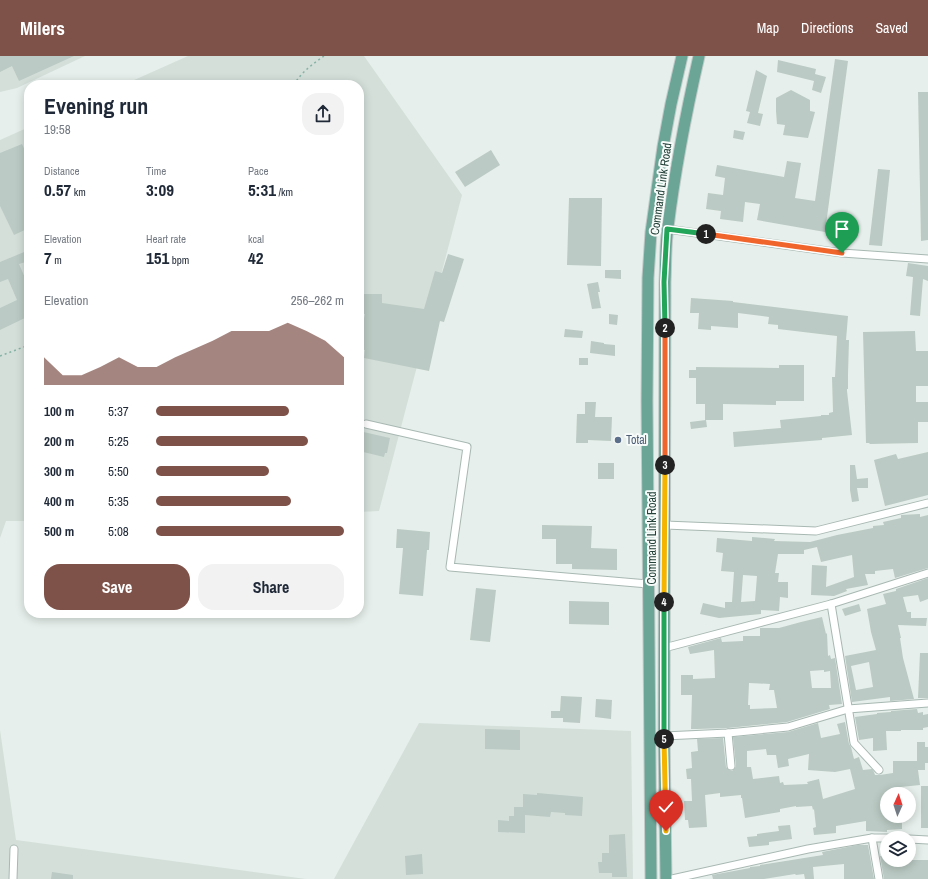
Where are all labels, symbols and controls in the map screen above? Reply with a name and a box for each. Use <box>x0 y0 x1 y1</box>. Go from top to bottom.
text: Milers <box>20 15 65 41</box>
text: Map <box>757 19 779 37</box>
text: Directions <box>801 19 853 37</box>
text: Saved <box>875 19 908 37</box>
text: Evening run <box>44 91 148 121</box>
button: share <box>302 93 344 135</box>
text: 19:58 <box>44 121 71 138</box>
street label: Command Link Road <box>647 142 675 236</box>
text: Distance <box>44 164 80 178</box>
text: Time <box>146 164 166 178</box>
text: Pace <box>248 164 269 178</box>
text: 0.57 <box>44 178 71 201</box>
text: 3:09 <box>146 178 174 201</box>
text: 5:31 <box>248 178 276 201</box>
text: km <box>71 185 86 199</box>
text: /km <box>276 185 293 199</box>
pin <box>825 212 859 253</box>
icon: arrive <box>831 218 853 240</box>
pin: 1 <box>696 224 716 244</box>
text: 1 <box>703 227 709 241</box>
text: Elevation <box>44 232 82 246</box>
text: Heart rate <box>146 232 186 246</box>
text: kcal <box>248 232 264 246</box>
text: 7 <box>44 246 52 269</box>
text: 151 <box>146 246 169 269</box>
text: 42 <box>248 246 264 269</box>
text: m <box>52 253 62 267</box>
text: bpm <box>169 253 189 267</box>
text: Elevation <box>44 292 88 309</box>
text: 256–262 m <box>291 292 344 309</box>
pin: 2 <box>655 318 675 338</box>
text: 2 <box>662 321 668 335</box>
text: 100 m <box>44 403 74 420</box>
text: 5:37 <box>108 403 129 420</box>
place label: Total <box>626 432 647 448</box>
text: 200 m <box>44 433 74 450</box>
text: 5:25 <box>108 433 129 450</box>
marker: Total <box>613 435 623 445</box>
pin: 3 <box>655 455 675 475</box>
text: 3 <box>662 458 668 472</box>
text: 300 m <box>44 463 74 480</box>
text: 5:50 <box>108 463 129 480</box>
street label: Command Link Road <box>644 492 660 584</box>
text: 400 m <box>44 493 74 510</box>
text: 5:35 <box>108 493 129 510</box>
text: 500 m <box>44 523 74 540</box>
text: 5:08 <box>108 523 129 540</box>
button: Save <box>44 564 190 610</box>
button: Share <box>198 564 344 610</box>
pin: 4 <box>654 592 674 612</box>
text: 4 <box>661 595 667 609</box>
pin: 5 <box>654 729 674 749</box>
text: 5 <box>661 732 667 746</box>
north arrow <box>880 787 916 823</box>
map controls <box>880 787 916 867</box>
pin <box>649 790 683 831</box>
icon: check <box>655 796 677 818</box>
button: layers <box>880 831 916 867</box>

